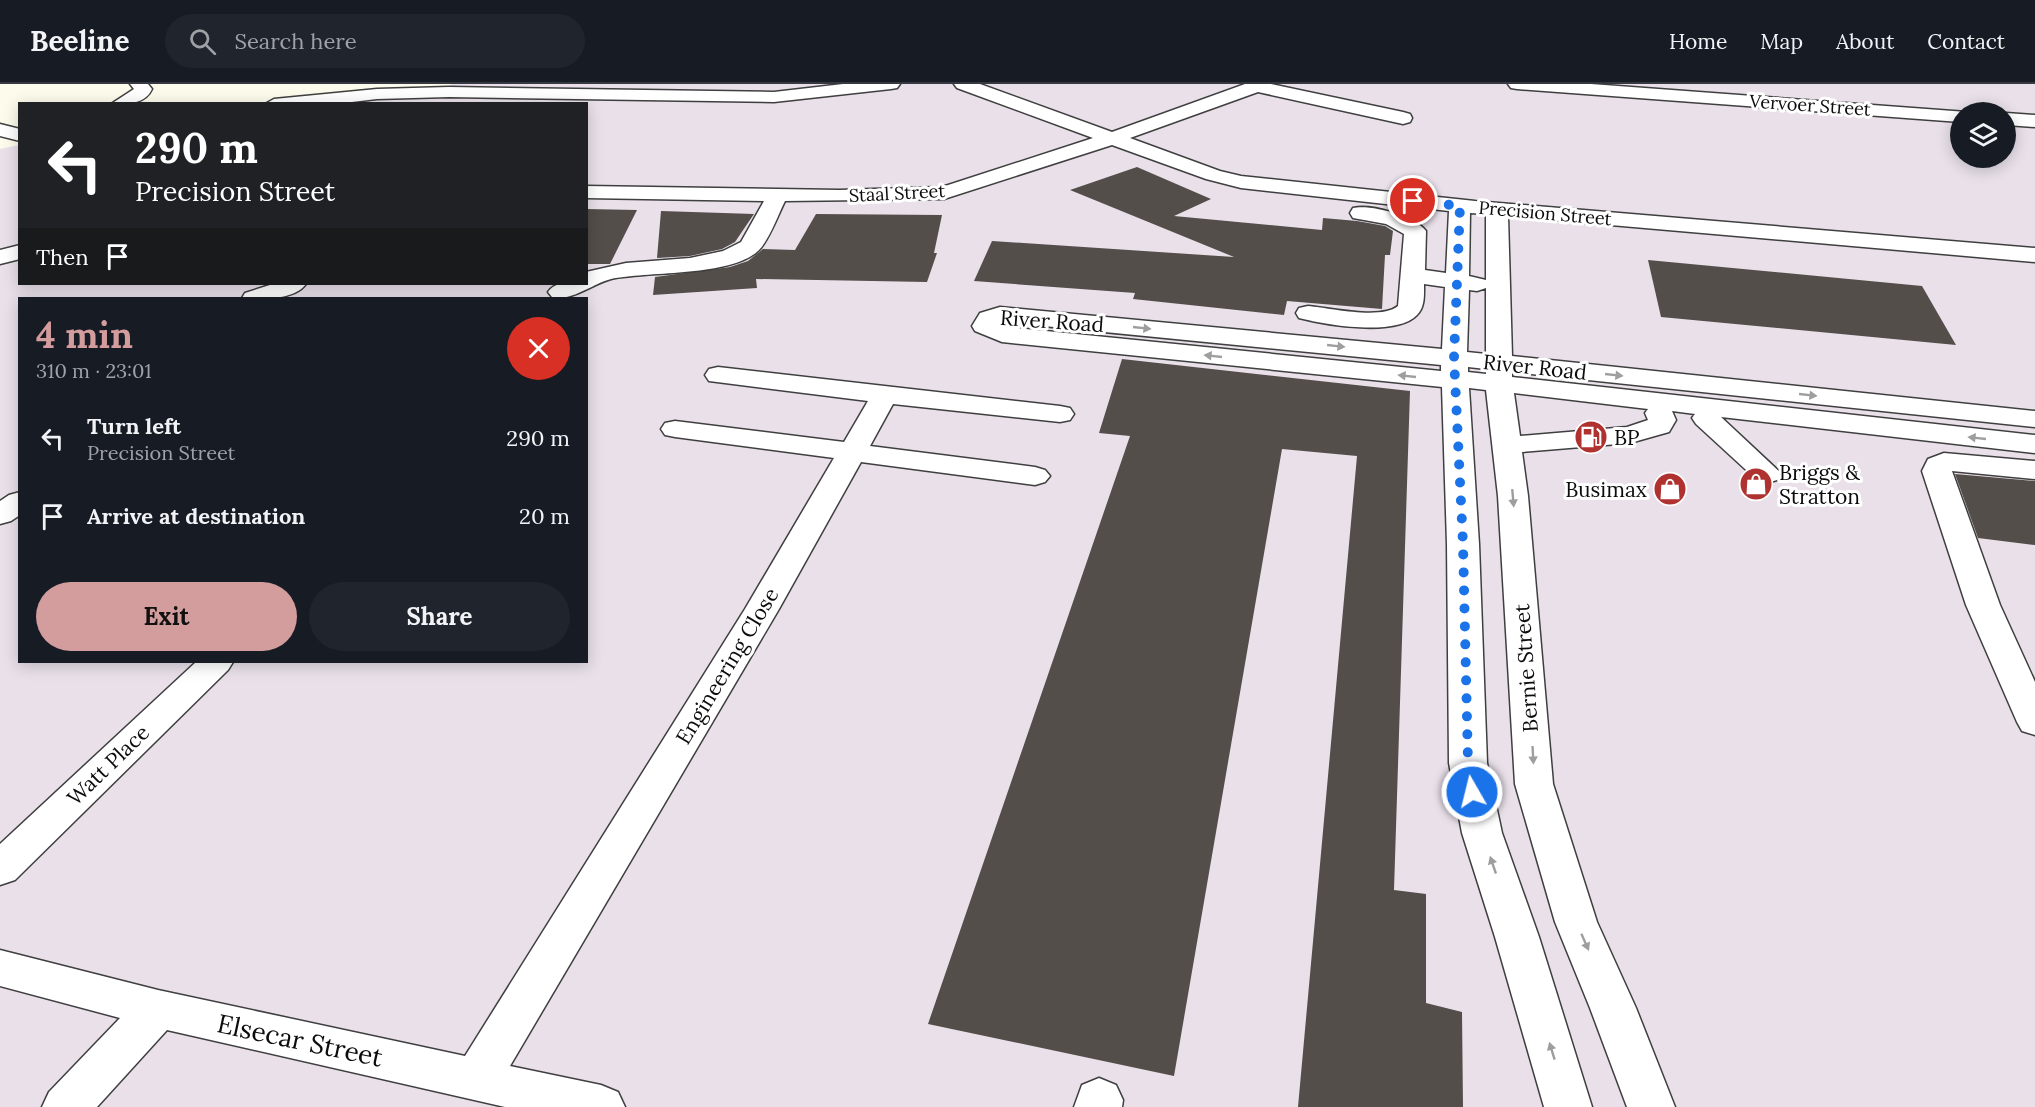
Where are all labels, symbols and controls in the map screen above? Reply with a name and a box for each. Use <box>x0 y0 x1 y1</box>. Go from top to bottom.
search box <box>165 14 585 68</box>
text: Beeline <box>30 23 129 59</box>
icon: search <box>186 25 219 58</box>
text: Search here <box>234 27 357 55</box>
text: Home <box>1669 28 1727 55</box>
text: Map <box>1760 28 1803 55</box>
text: About <box>1836 28 1894 55</box>
text: Contact <box>1927 28 2005 55</box>
street label: Vervoer Street <box>1748 89 1871 121</box>
map controls <box>1950 102 2016 168</box>
button: layers <box>1950 102 2016 168</box>
text: 290 m <box>135 121 258 175</box>
icon: left <box>36 126 114 204</box>
text: Precision Street <box>135 174 335 208</box>
pin <box>1387 175 1438 226</box>
street label: Staal Street <box>848 179 946 207</box>
icon: arrive <box>1396 184 1429 217</box>
street label: Precision Street <box>1478 196 1613 230</box>
icon: arrive <box>101 240 134 273</box>
text: Then <box>36 243 89 271</box>
street label: River Road <box>999 304 1105 338</box>
text: 4 min <box>36 312 133 358</box>
button: close <box>507 317 570 380</box>
one-way arrow <box>1133 323 1152 333</box>
one-way arrow <box>1327 341 1346 351</box>
street label: River Road <box>1482 348 1588 386</box>
one-way arrow <box>1204 351 1223 361</box>
text: 310 m · 23:01 <box>36 358 152 383</box>
one-way arrow <box>1604 370 1623 380</box>
one-way arrow <box>1398 371 1417 381</box>
one-way arrow <box>1798 391 1817 400</box>
text: Turn left <box>87 412 181 440</box>
fuel station icon: BP <box>1573 419 1609 455</box>
icon: left <box>36 422 69 455</box>
text: 290 m <box>506 424 570 452</box>
place label: BP <box>1614 424 1640 451</box>
one-way arrow <box>1967 433 1986 443</box>
text: Precision Street <box>87 440 235 465</box>
place label: Briggs & Stratton <box>1779 459 1860 510</box>
shop icon: Briggs & Stratton <box>1738 466 1774 502</box>
shop icon: Busimax <box>1652 471 1688 507</box>
place label: Busimax <box>1565 476 1647 503</box>
one-way arrow <box>1508 488 1518 507</box>
icon: arrive <box>36 500 69 533</box>
text: Arrive at destination <box>87 502 305 530</box>
text: 20 m <box>519 502 570 530</box>
button: Exit <box>36 582 297 651</box>
button: Share <box>309 582 570 651</box>
street label: Engineering Close <box>670 583 784 749</box>
street label: Bernie Street <box>1508 602 1544 733</box>
street label: Watt Place <box>61 719 155 811</box>
one-way arrow <box>1528 745 1537 764</box>
position arrow <box>1440 760 1504 824</box>
one-way arrow <box>1488 856 1497 874</box>
one-way arrow <box>1580 933 1589 950</box>
street label: Elsecar Street <box>214 1006 386 1074</box>
one-way arrow <box>1547 1042 1556 1060</box>

